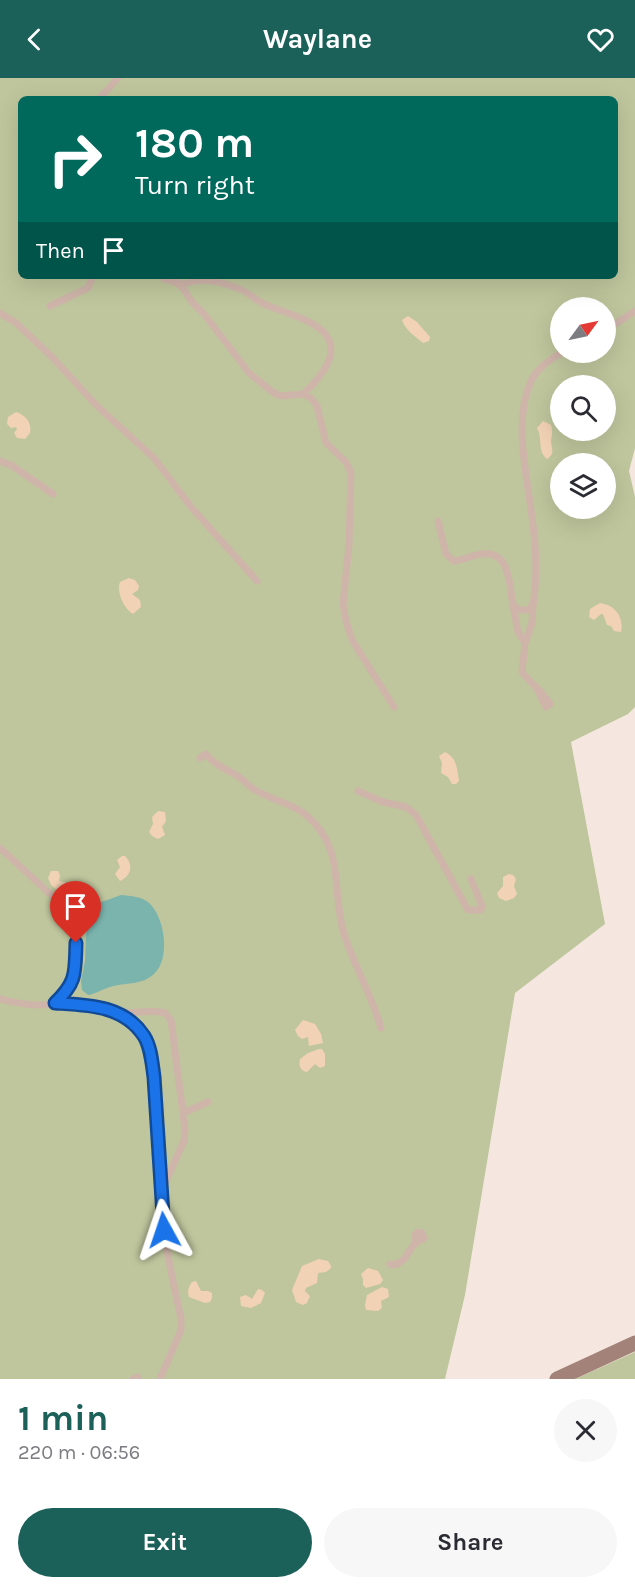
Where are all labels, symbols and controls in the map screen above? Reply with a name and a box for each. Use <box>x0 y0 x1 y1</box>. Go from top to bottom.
icon: back <box>18 23 51 56</box>
text: Waylane <box>263 23 372 55</box>
icon: heart <box>584 23 617 56</box>
text: 180 m <box>135 118 254 168</box>
icon: right <box>36 120 114 198</box>
text: Turn right <box>135 169 255 201</box>
icon: arrive <box>97 234 130 267</box>
text: Then <box>36 238 85 264</box>
north arrow <box>550 297 616 363</box>
map controls <box>550 297 616 519</box>
button: search <box>550 375 616 441</box>
button: layers <box>550 453 616 519</box>
pin <box>50 881 101 943</box>
icon: arrive <box>59 890 92 923</box>
position arrow <box>132 1198 196 1262</box>
text: 1 min <box>18 1397 108 1439</box>
button: close <box>554 1399 617 1462</box>
text: 220 m · 06:56 <box>18 1441 140 1464</box>
button: Exit <box>18 1508 312 1577</box>
button: Share <box>324 1508 617 1577</box>

